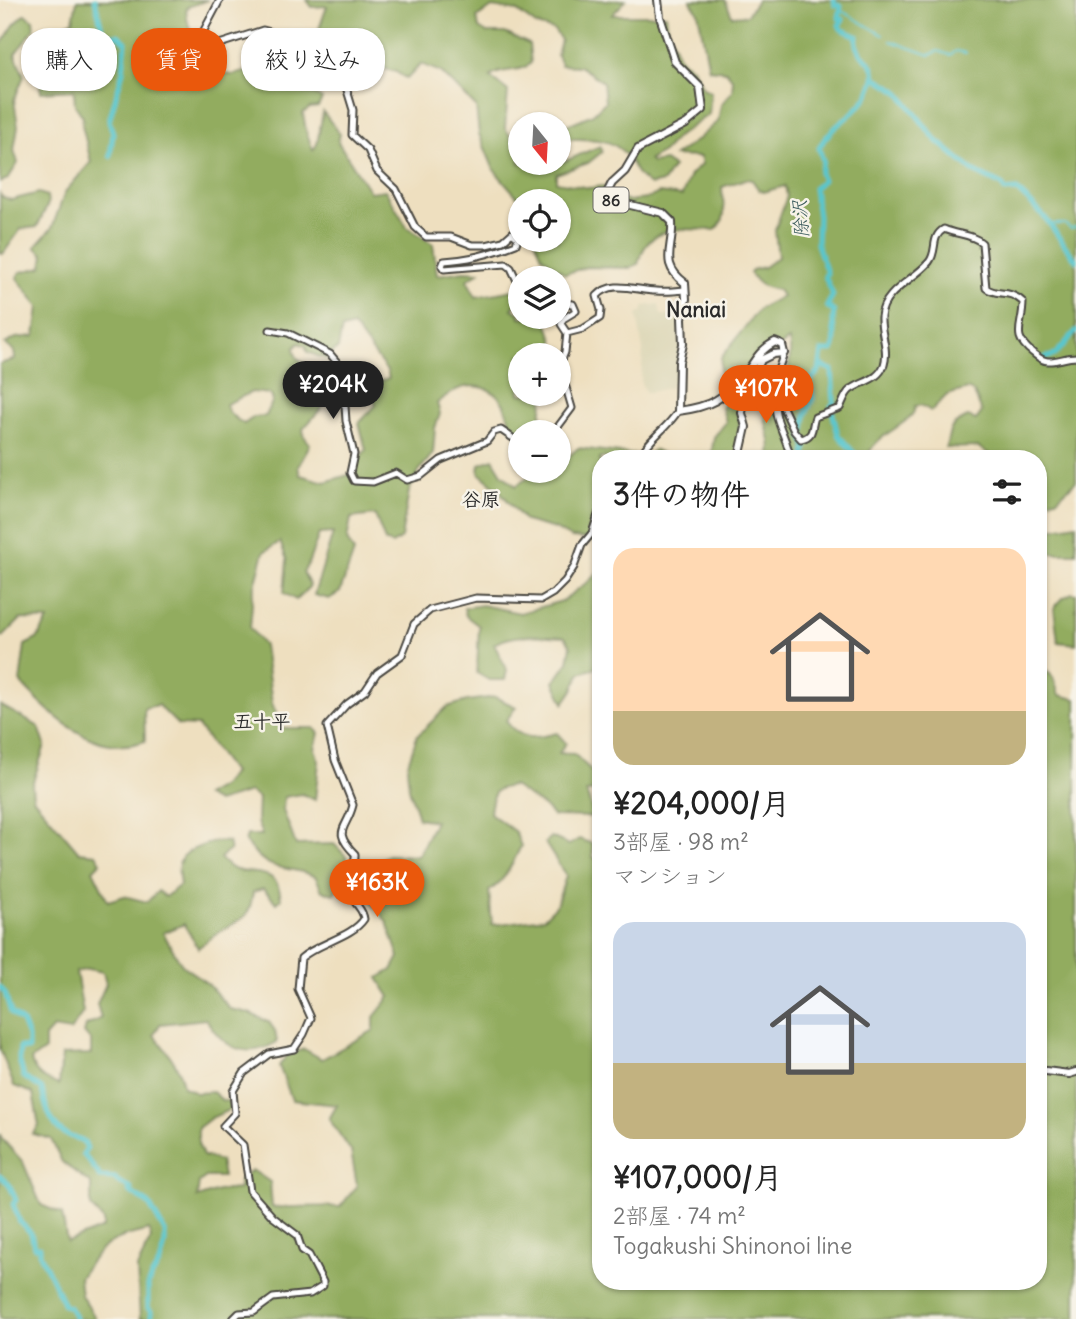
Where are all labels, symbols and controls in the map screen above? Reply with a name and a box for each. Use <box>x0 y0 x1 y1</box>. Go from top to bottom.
chip: 購入 <box>21 28 117 91</box>
chip: 賃貸 <box>131 28 227 91</box>
chip: 絞り込み <box>241 28 385 91</box>
north arrow <box>508 112 570 175</box>
map controls <box>508 112 571 483</box>
road number: 86 <box>594 188 628 212</box>
button: locate <box>508 189 571 252</box>
water label: 除沢 <box>787 198 813 239</box>
button: layers <box>508 266 571 329</box>
district label: Naniai <box>666 296 726 323</box>
button: + <box>508 343 571 406</box>
pin: ¥204K <box>284 362 382 421</box>
pin: ¥107K <box>717 366 815 425</box>
text: ¥204K <box>299 369 367 398</box>
text: ¥107K <box>735 373 797 402</box>
button: − <box>508 420 571 483</box>
icon: filters <box>988 473 1026 511</box>
text: 3件の物件 <box>613 475 750 513</box>
district label: 谷原 <box>462 487 500 511</box>
icon: home <box>757 594 883 720</box>
district label: 五十平 <box>233 709 291 733</box>
text: ¥204,000/月 <box>613 784 790 822</box>
text: 3部屋 · 98 m² <box>613 827 749 856</box>
pin: ¥163K <box>328 860 426 919</box>
text: マンション <box>613 861 727 890</box>
text: ¥163K <box>345 867 409 896</box>
icon: home <box>757 967 883 1093</box>
text: ¥107,000/月 <box>613 1158 783 1196</box>
text: 2部屋 · 74 m² <box>613 1201 746 1230</box>
text: Togakushi Shinonoi line <box>613 1231 852 1260</box>

